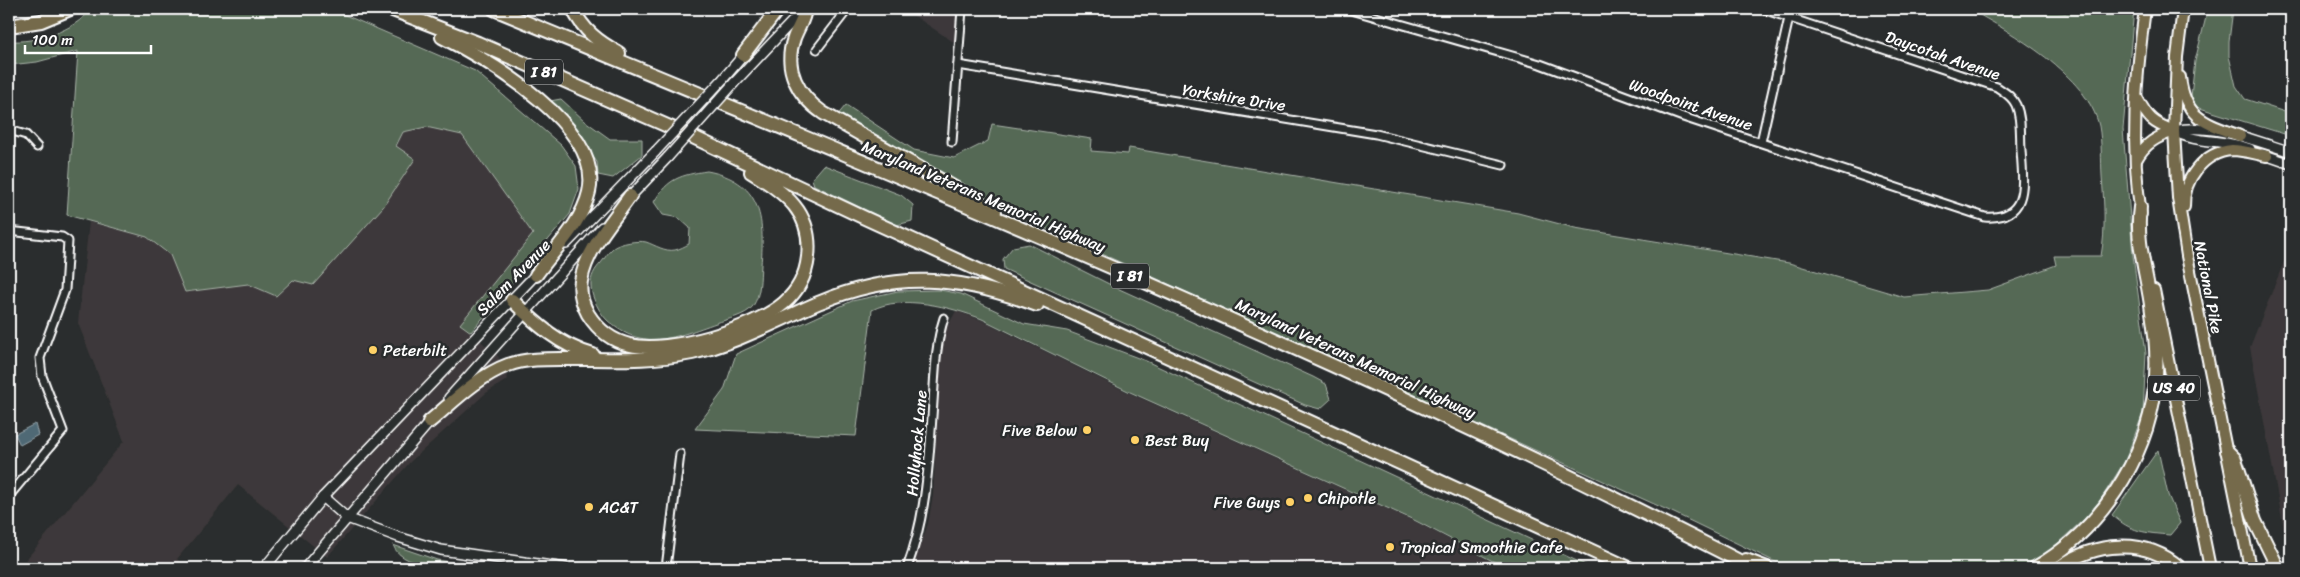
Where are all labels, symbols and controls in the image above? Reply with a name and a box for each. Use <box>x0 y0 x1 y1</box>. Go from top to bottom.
scale bar <box>25 22 151 54</box>
street label: Daycotah Avenue <box>1881 22 2005 89</box>
text: 100 m <box>32 27 73 53</box>
road number: I 81 <box>525 60 563 84</box>
street label: Woodpoint Avenue <box>1625 70 1757 139</box>
street label: Yorkshire Drive <box>1180 75 1288 120</box>
street label: Maryland Veterans Memorial Highway <box>857 132 1111 261</box>
street label: Salem Avenue <box>469 232 558 323</box>
street label: National Pike <box>2185 238 2232 336</box>
road number: I 81 <box>1111 264 1149 288</box>
street label: Maryland Veterans Memorial Highway <box>1231 290 1482 427</box>
place label: Peterbilt <box>383 336 447 365</box>
marker: Peterbilt <box>367 344 379 356</box>
road number: US 40 <box>2148 376 2200 400</box>
street label: Hollyhock Lane <box>897 389 936 497</box>
place label: Five Below <box>1002 416 1077 445</box>
marker: Five Below <box>1081 424 1093 436</box>
place label: Best Buy <box>1145 426 1210 455</box>
marker: Best Buy <box>1129 434 1141 446</box>
place label: Chipotle <box>1318 484 1376 513</box>
place label: Five Guys <box>1214 488 1280 517</box>
marker: Chipotle <box>1302 492 1314 504</box>
place label: AC&T <box>598 493 640 522</box>
marker: Five Guys <box>1284 496 1296 508</box>
marker: AC&T <box>583 501 595 513</box>
place label: Tropical Smoothie Cafe <box>1400 533 1563 562</box>
marker: Tropical Smoothie Cafe <box>1384 541 1396 553</box>

